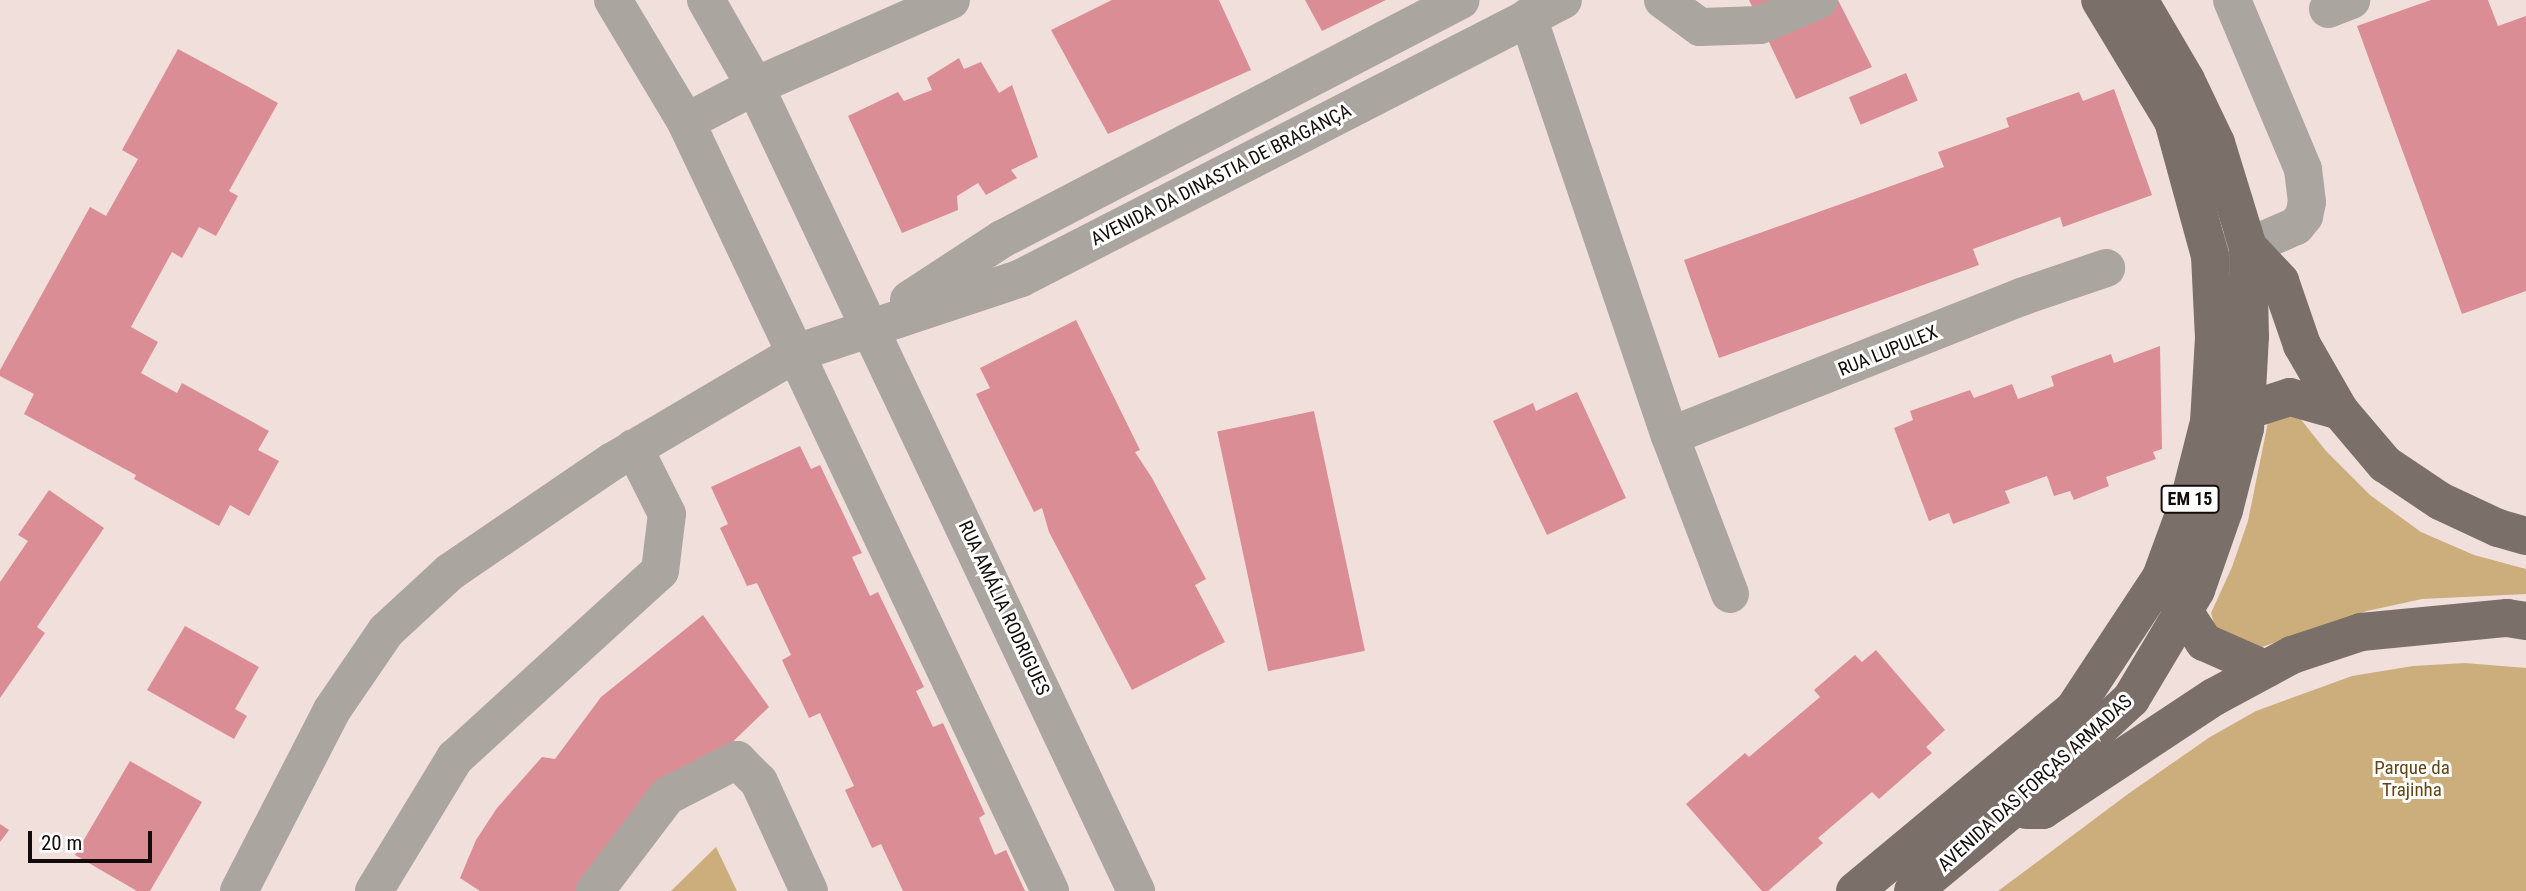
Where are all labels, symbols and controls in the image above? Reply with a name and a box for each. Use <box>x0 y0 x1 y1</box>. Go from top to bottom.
street label: AVENIDA DA DINASTIA DE BRAGANÇA <box>1087 99 1355 251</box>
street label: RUA LUPULEX <box>1835 321 1941 381</box>
road number: EM 15 <box>2160 485 2220 514</box>
street label: RUA AMÁLIA RODRIGUES <box>954 517 1054 699</box>
street label: AVENIDA DAS FORÇAS ARMADAS <box>1933 690 2137 876</box>
park label: Parque da Trajinha <box>2374 757 2450 801</box>
scale bar <box>32 818 156 862</box>
text: 20 m <box>41 831 82 855</box>

